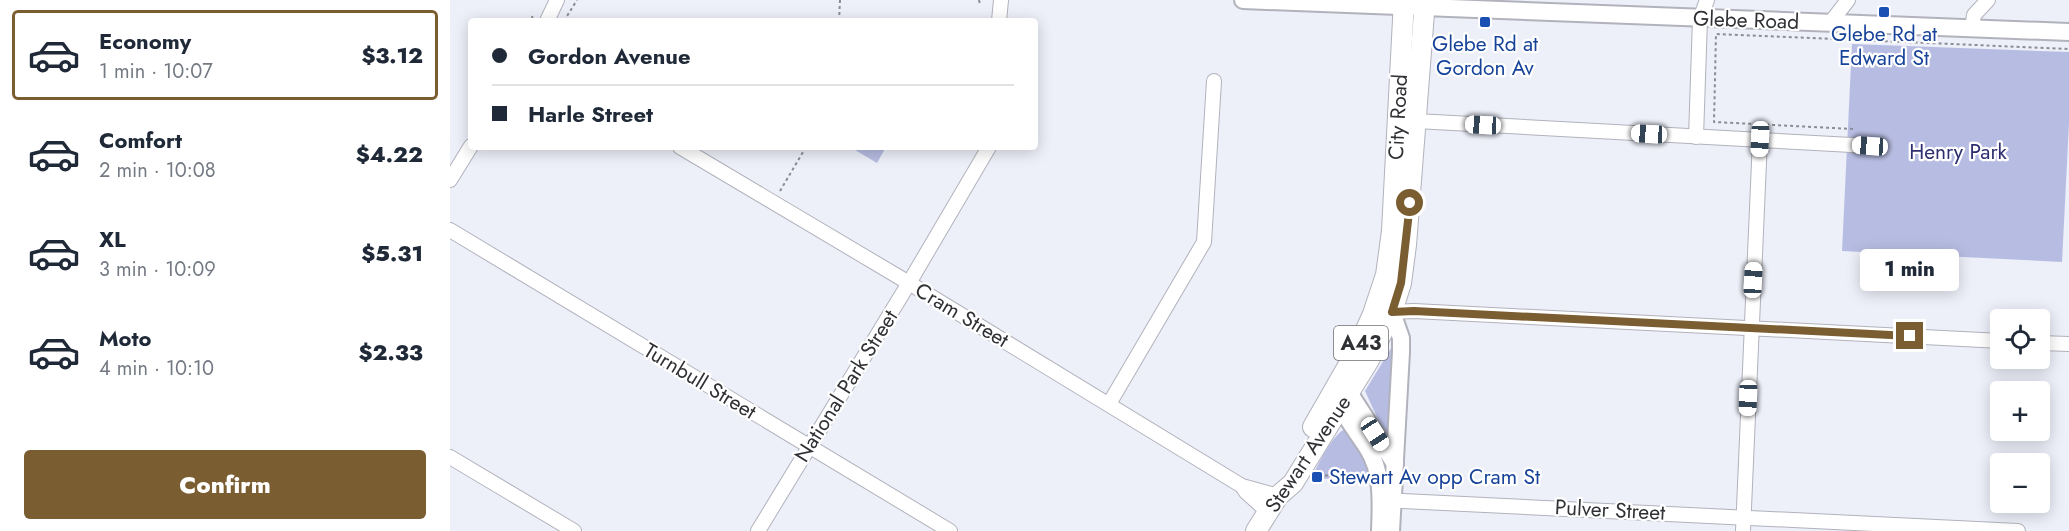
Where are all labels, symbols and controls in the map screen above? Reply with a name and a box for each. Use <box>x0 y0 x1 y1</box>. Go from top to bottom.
street label: Glebe Road <box>1692 3 1800 37</box>
marker: Glebe Rd at Edward St <box>1877 5 1891 19</box>
marker: Glebe Rd at Gordon Av <box>1478 15 1492 29</box>
place label: Glebe Rd at Edward St <box>1831 19 1937 73</box>
text: Economy <box>99 25 191 57</box>
icon: car <box>27 28 81 82</box>
place label: Glebe Rd at Gordon Av <box>1432 29 1538 83</box>
text: $3.12 <box>361 39 423 71</box>
text: Gordon Avenue <box>528 40 691 72</box>
text: 1 min · 10:07 <box>99 57 213 86</box>
street label: City Road <box>1381 73 1415 161</box>
text: Harle Street <box>528 98 653 130</box>
car <box>1465 115 1501 135</box>
car <box>1750 121 1770 157</box>
text: Comfort <box>99 124 182 156</box>
car <box>1631 124 1667 144</box>
icon: car <box>27 127 81 181</box>
car <box>1851 136 1889 156</box>
park label: Henry Park <box>1909 137 2008 167</box>
text: $4.22 <box>356 138 423 170</box>
text: 2 min · 10:08 <box>99 156 216 185</box>
route start <box>1396 189 1423 216</box>
text: XL <box>99 223 126 255</box>
icon: car <box>27 226 81 280</box>
text: $5.31 <box>361 237 423 269</box>
callout: 1 min <box>1860 249 1960 291</box>
text: 3 min · 10:09 <box>99 255 216 284</box>
text: 1 min <box>1884 255 1935 284</box>
car <box>1743 262 1763 298</box>
street label: Cram Street <box>909 275 1015 355</box>
street label: National Park Street <box>787 304 905 468</box>
map controls <box>1990 309 2050 513</box>
button: locate <box>1990 309 2050 369</box>
text: Moto <box>99 322 152 354</box>
route end <box>1896 322 1923 349</box>
icon: car <box>27 325 81 379</box>
road number: A43 <box>1334 326 1388 360</box>
text: $2.33 <box>359 336 423 368</box>
street label: Turnbull Street <box>638 336 762 426</box>
text: 4 min · 10:10 <box>99 354 214 383</box>
car <box>1738 380 1758 416</box>
button: + <box>1990 381 2050 441</box>
street label: Stewart Avenue <box>1258 389 1358 519</box>
car <box>1358 414 1392 454</box>
button: Confirm <box>24 450 426 519</box>
button: − <box>1990 453 2050 513</box>
place label: Stewart Av opp Cram St <box>1329 462 1540 492</box>
marker: Stewart Av opp Cram St <box>1310 470 1324 484</box>
street label: Pulver Street <box>1554 492 1666 528</box>

